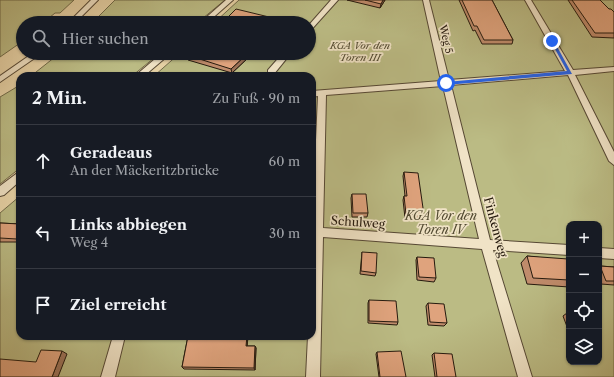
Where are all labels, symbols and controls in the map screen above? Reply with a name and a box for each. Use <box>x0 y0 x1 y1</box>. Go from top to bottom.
search box <box>16 16 316 60</box>
street label: Weg 5 <box>436 22 456 55</box>
icon: search <box>30 27 52 49</box>
text: Hier suchen <box>62 29 149 48</box>
route end <box>543 32 561 50</box>
park label: KGA Vor den Toren III <box>329 39 390 64</box>
route start <box>437 74 455 92</box>
text: 2 Min. <box>32 88 87 108</box>
text: Zu Fuß · 90 m <box>213 90 300 106</box>
text: Geradeaus <box>70 143 152 162</box>
icon: ahead <box>32 150 54 172</box>
text: 60 m <box>269 153 300 169</box>
text: An der Mäckeritzbrücke <box>70 162 219 178</box>
street label: Finkenweg <box>481 195 511 260</box>
park label: KGA Vor den Toren IV <box>404 208 477 237</box>
street label: Schulweg <box>330 213 386 231</box>
text: Links abbiegen <box>70 215 187 234</box>
map controls <box>566 221 602 365</box>
button: + <box>566 221 602 257</box>
icon: left <box>32 222 54 244</box>
text: 30 m <box>269 225 300 241</box>
text: Weg 4 <box>70 234 108 250</box>
button: − <box>566 257 602 293</box>
button: locate <box>566 293 602 329</box>
icon: arrive <box>32 294 54 316</box>
text: Ziel erreicht <box>70 295 166 314</box>
button: layers <box>566 329 602 365</box>

